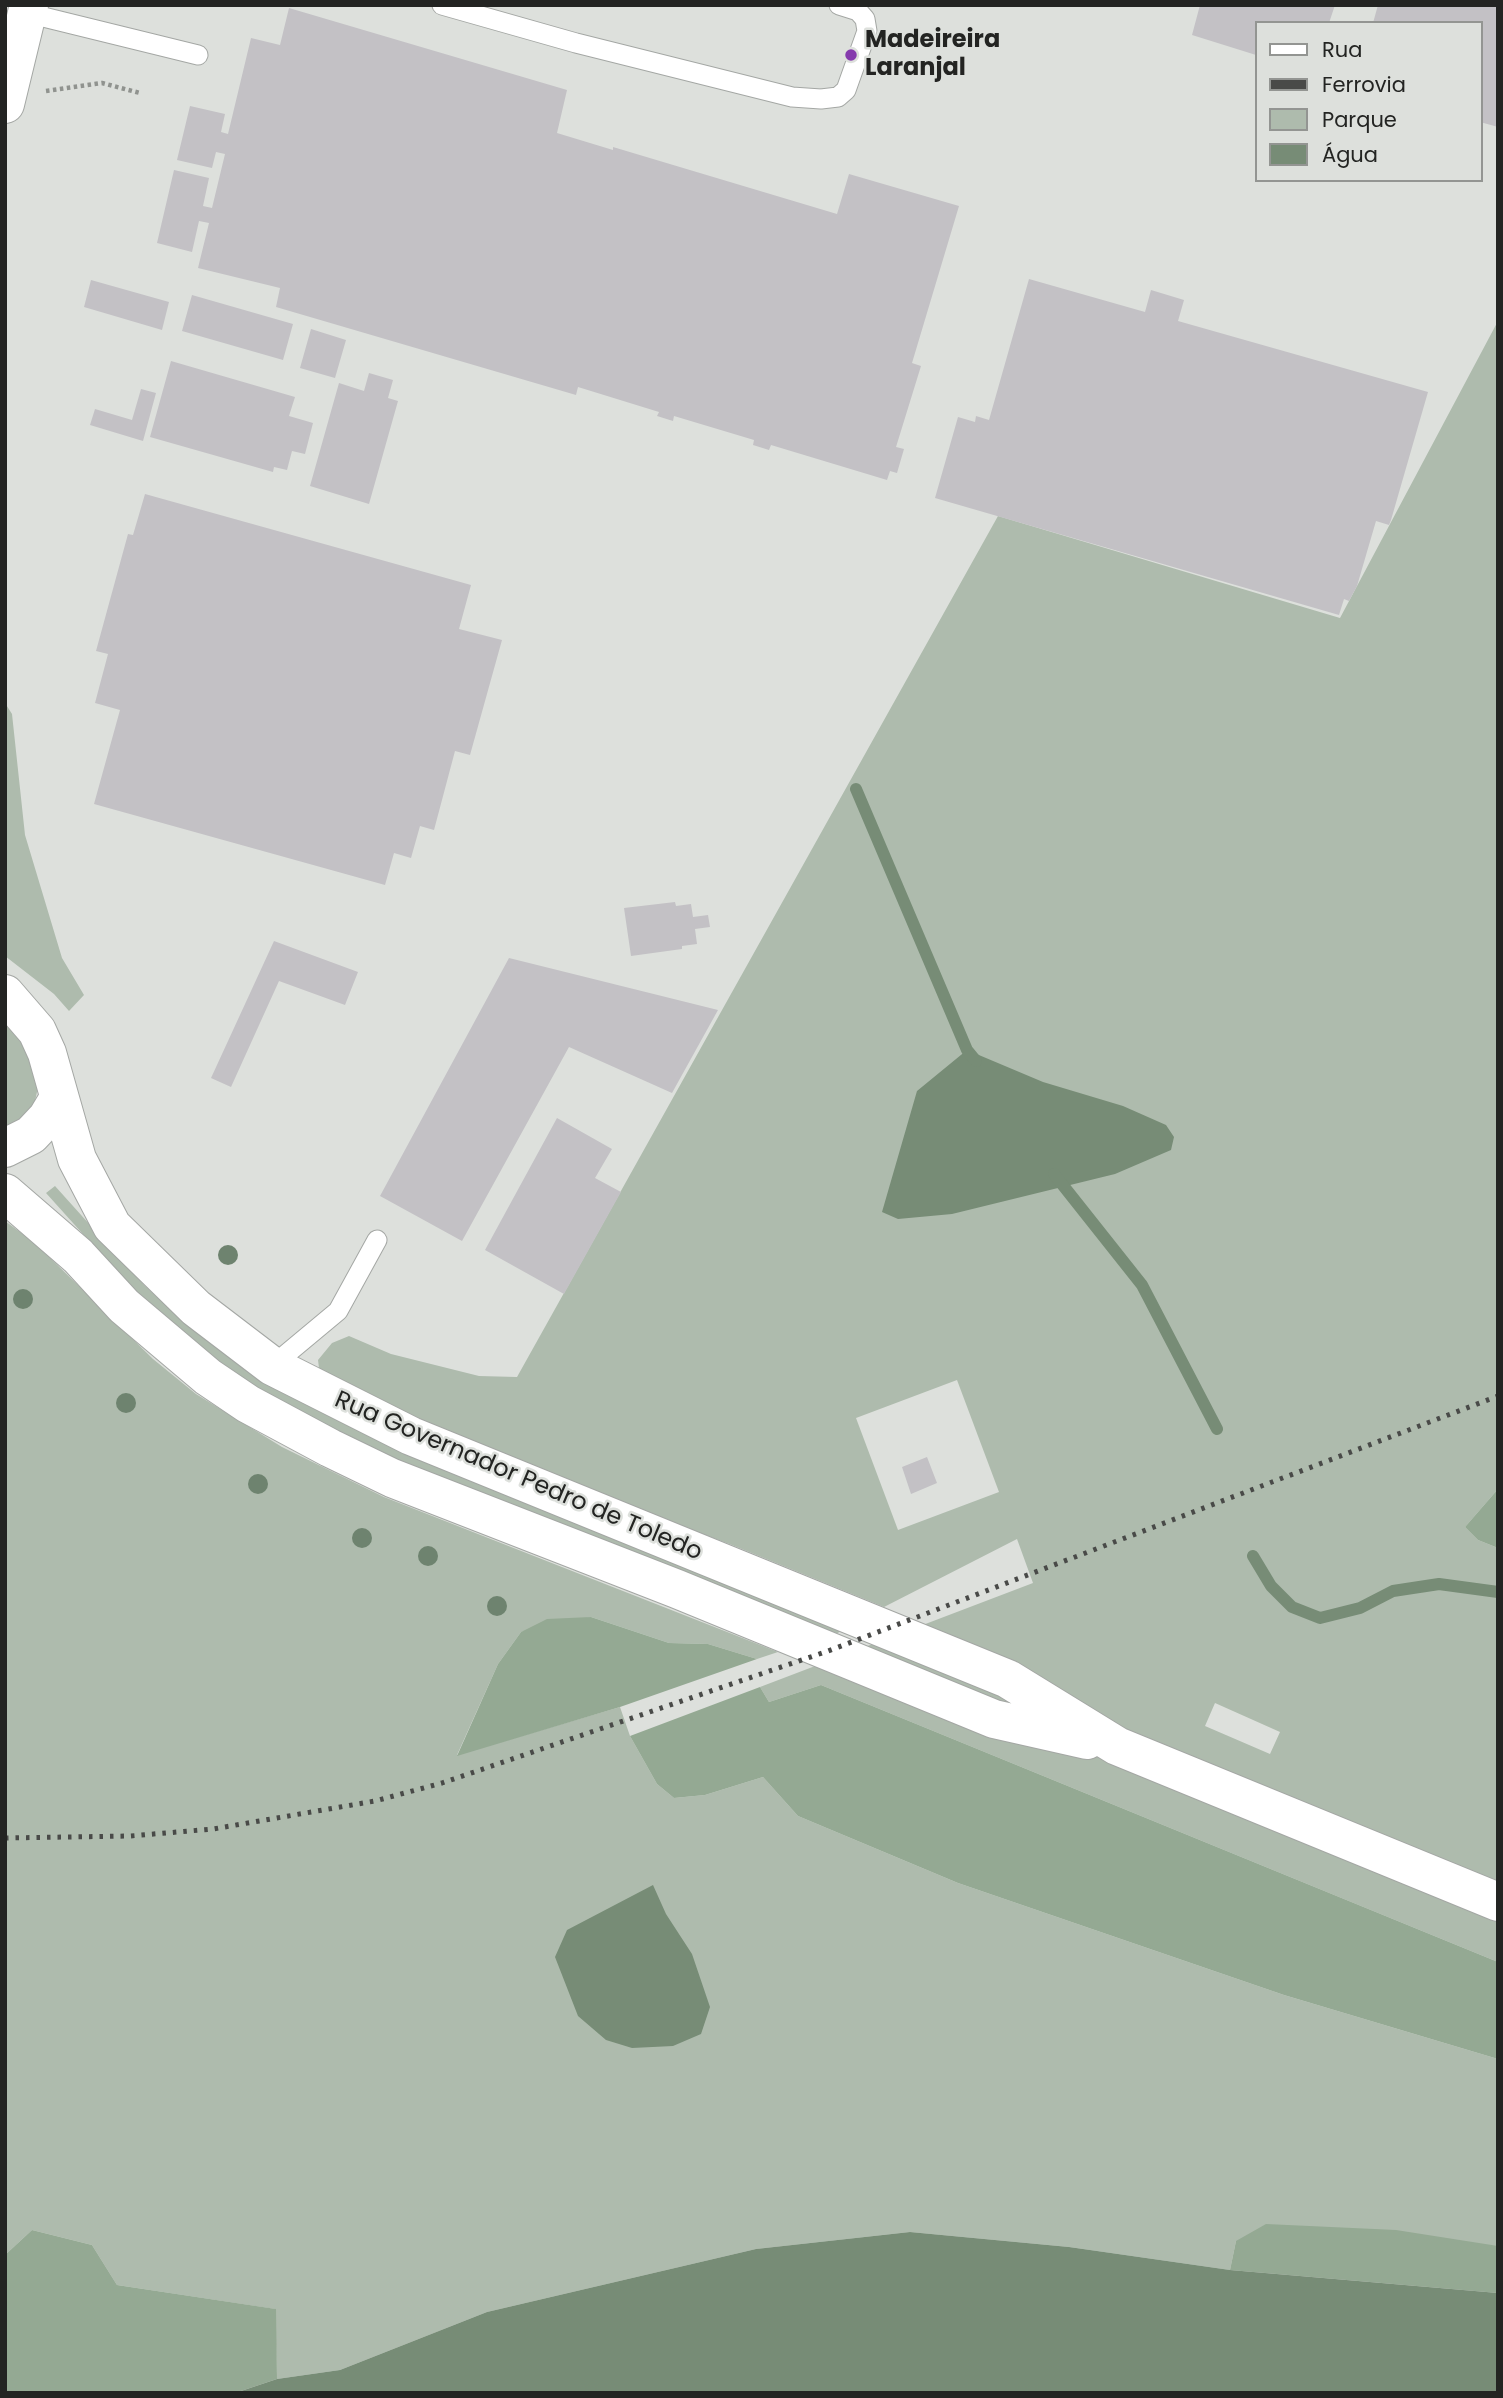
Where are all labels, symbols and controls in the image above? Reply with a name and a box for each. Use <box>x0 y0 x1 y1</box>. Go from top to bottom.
legend <box>1254 21 1482 182</box>
place label: Madeireira Laranjal <box>865 27 1000 83</box>
text: Rua <box>1322 35 1362 64</box>
marker: Madeireira Laranjal <box>843 47 859 63</box>
text: Ferrovia <box>1322 70 1406 99</box>
text: Parque <box>1322 105 1397 134</box>
text: Água <box>1322 140 1378 169</box>
street label: Rua Governador Pedro de Toledo <box>330 1386 706 1568</box>

